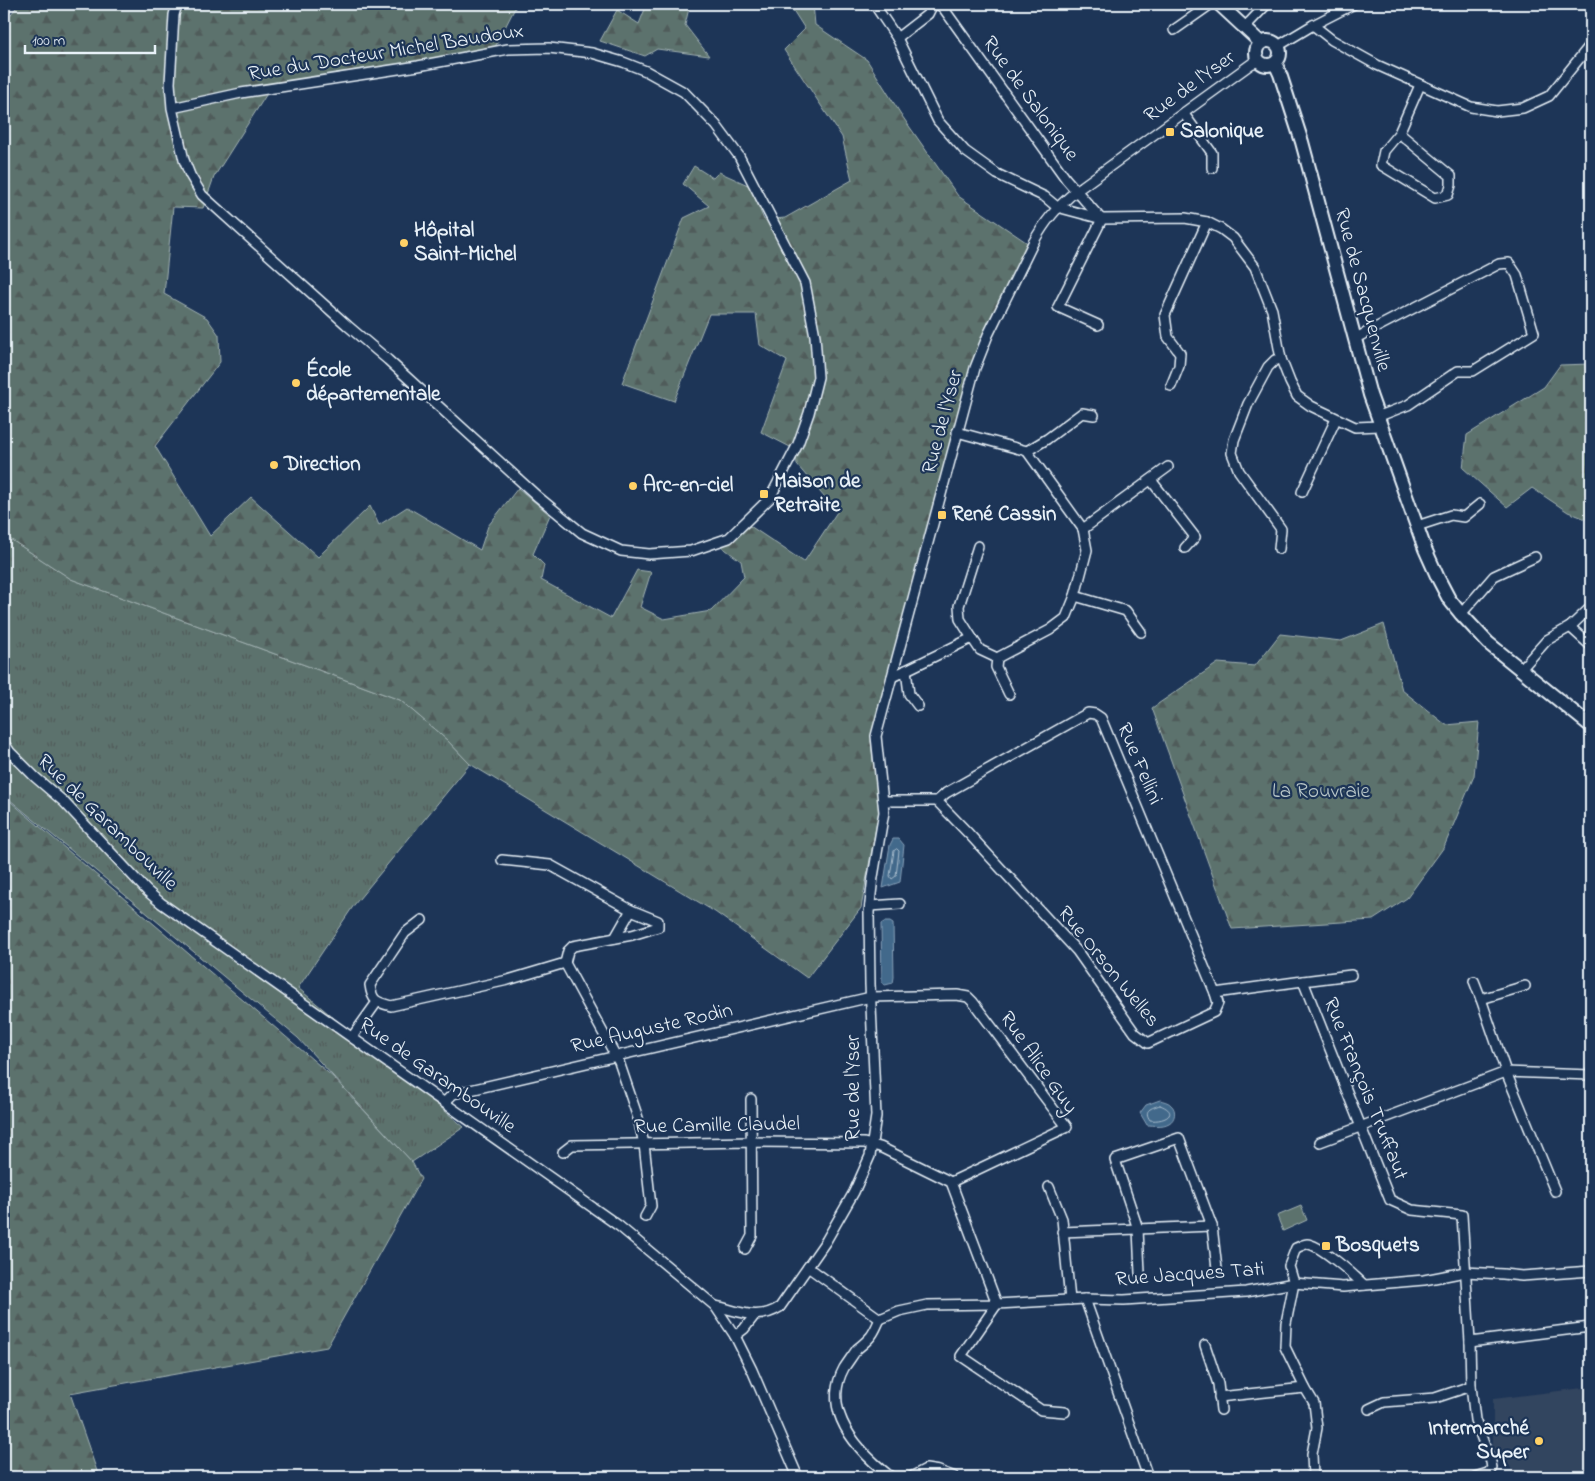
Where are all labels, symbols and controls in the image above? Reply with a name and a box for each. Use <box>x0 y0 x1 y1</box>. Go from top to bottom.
street label: Rue du Docteur Michel Baudoux <box>246 16 526 90</box>
scale bar <box>25 22 155 54</box>
text: 100 m <box>32 30 65 52</box>
street label: Rue de Salonique <box>974 30 1086 168</box>
street label: Rue de l'Yser <box>1138 43 1242 130</box>
place label: Salonique <box>1180 117 1264 147</box>
marker: Salonique <box>1164 126 1176 138</box>
street label: Rue de Sacquenville <box>1326 205 1398 375</box>
place label: Hôpital Saint-Michel <box>414 216 517 270</box>
marker: Hôpital Saint-Michel <box>398 237 410 249</box>
place label: École départementale <box>306 356 441 410</box>
street label: Rue de l'Yser <box>915 366 971 477</box>
marker: École départementale <box>290 377 302 389</box>
place label: Direction <box>283 450 361 480</box>
marker: Direction <box>268 459 280 471</box>
place label: Maison de Retraite <box>774 467 861 521</box>
place label: Arc-en-ciel <box>643 471 734 501</box>
marker: Arc-en-ciel <box>627 480 639 492</box>
marker: Maison de Retraite <box>758 488 770 500</box>
place label: René Cassin <box>952 500 1056 530</box>
marker: René Cassin <box>936 509 948 521</box>
street label: Rue Fellini <box>1108 718 1170 810</box>
street label: Rue de Garambouville <box>30 748 185 899</box>
park label: La Rouvraie <box>1272 777 1371 807</box>
street label: Rue Orson Welles <box>1050 900 1166 1034</box>
street label: Rue François Truffaut <box>1315 993 1415 1185</box>
street label: Rue Auguste Rodin <box>568 996 736 1064</box>
street label: Rue Alice Guy <box>990 1006 1084 1122</box>
street label: Rue de Garambouville <box>352 1010 522 1142</box>
street label: Rue de l'Yser <box>839 1034 869 1141</box>
street label: Rue Camille Claudel <box>634 1110 800 1142</box>
place label: Bosquets <box>1335 1231 1420 1261</box>
marker: Bosquets <box>1320 1240 1332 1252</box>
street label: Rue Jacques Tati <box>1114 1255 1266 1295</box>
place label: Intermarché Super <box>1428 1414 1530 1468</box>
marker: Intermarché Super <box>1533 1435 1545 1447</box>

